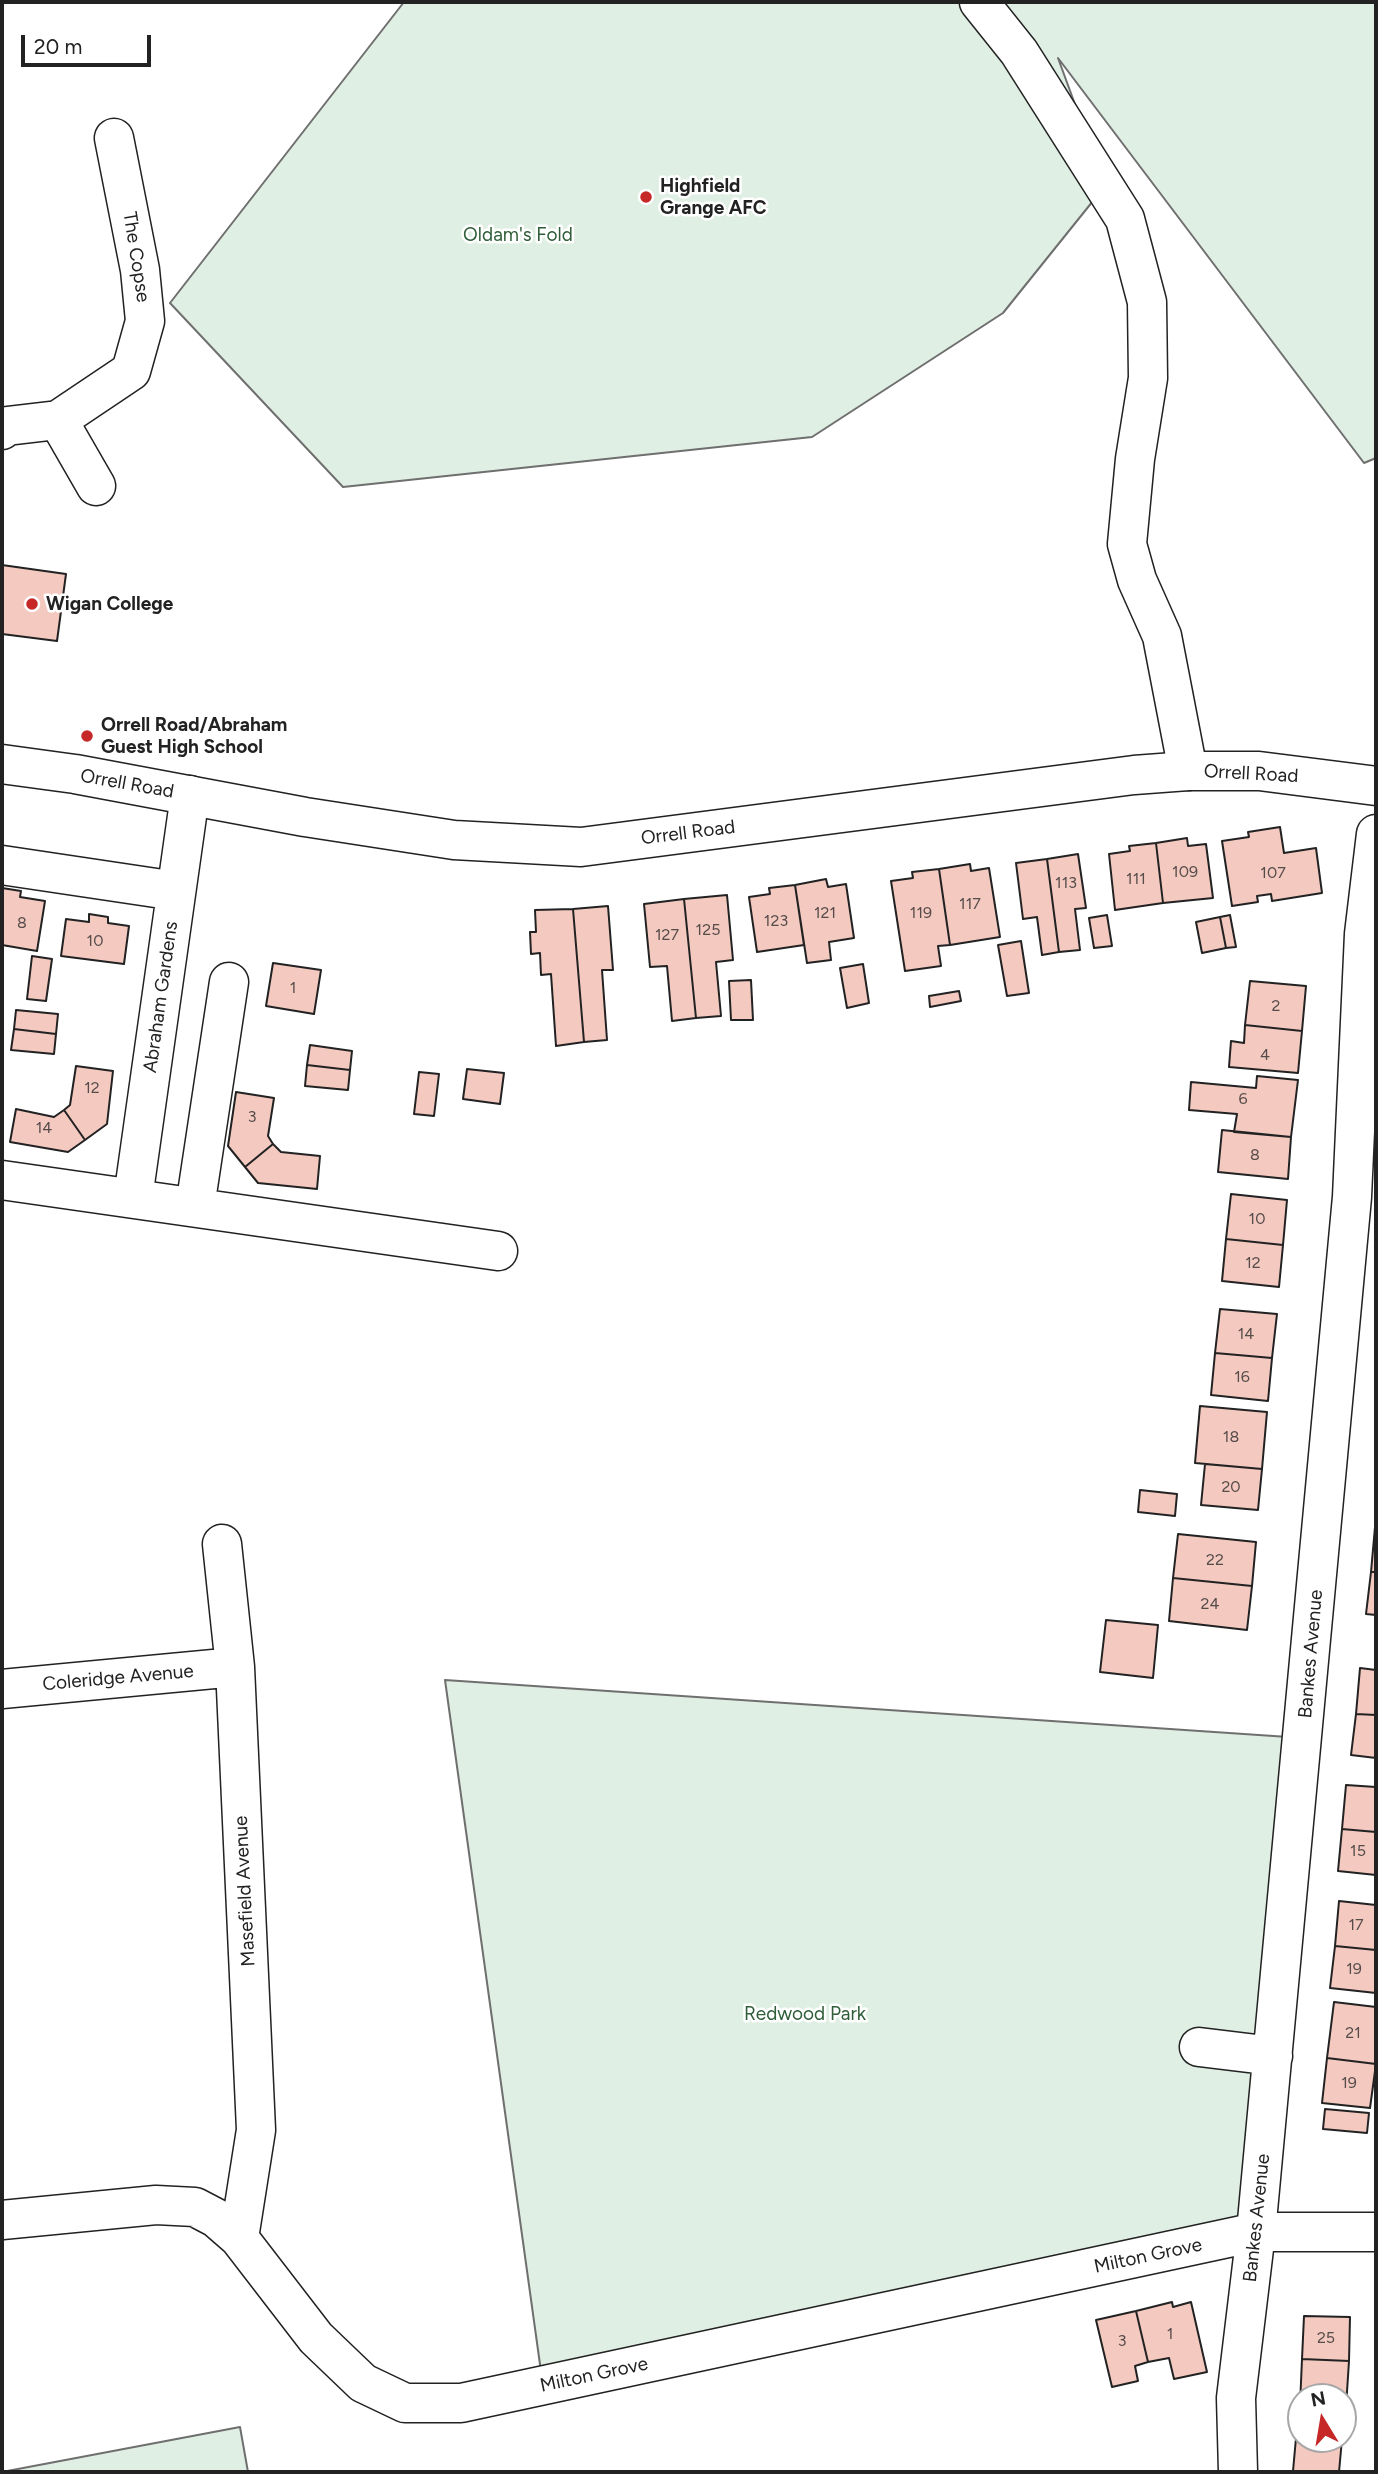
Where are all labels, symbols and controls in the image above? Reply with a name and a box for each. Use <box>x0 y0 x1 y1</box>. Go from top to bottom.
scale bar <box>24 21 154 65</box>
text: 20 m <box>34 34 82 59</box>
place label: Highfield Grange AFC <box>660 175 767 219</box>
marker: Highfield Grange AFC <box>638 189 654 205</box>
street label: The Copse <box>118 210 154 304</box>
park label: Oldam's Fold <box>463 224 573 246</box>
place label: Wigan College <box>46 593 173 615</box>
marker: Wigan College <box>24 596 40 612</box>
place label: Orrell Road/Abraham Guest High School <box>101 714 287 758</box>
marker: Orrell Road/Abraham Guest High School <box>79 728 95 744</box>
street label: Orrell Road <box>1203 760 1299 788</box>
street label: Orrell Road <box>78 765 176 803</box>
street label: Orrell Road <box>640 816 736 850</box>
house number: 109 <box>1172 862 1198 882</box>
house number: 107 <box>1260 863 1286 883</box>
house number: 111 <box>1126 869 1146 889</box>
house number: 113 <box>1055 873 1077 893</box>
house number: 117 <box>959 894 981 914</box>
house number: 121 <box>814 903 836 923</box>
house number: 119 <box>910 903 932 923</box>
house number: 123 <box>764 911 788 931</box>
house number: 8 <box>17 913 27 933</box>
street label: Abraham Gardens <box>139 920 183 1074</box>
house number: 125 <box>696 920 720 940</box>
house number: 127 <box>655 925 679 945</box>
house number: 10 <box>87 931 103 951</box>
house number: 1 <box>290 978 296 998</box>
house number: 2 <box>1272 996 1280 1016</box>
house number: 4 <box>1260 1045 1270 1065</box>
house number: 12 <box>84 1078 100 1098</box>
house number: 6 <box>1238 1089 1248 1109</box>
house number: 3 <box>248 1107 256 1127</box>
house number: 14 <box>36 1118 52 1138</box>
house number: 8 <box>1250 1145 1260 1165</box>
house number: 10 <box>1249 1209 1265 1229</box>
house number: 12 <box>1245 1253 1261 1273</box>
house number: 14 <box>1238 1324 1254 1344</box>
house number: 16 <box>1234 1367 1250 1387</box>
house number: 18 <box>1223 1427 1239 1447</box>
house number: 20 <box>1221 1477 1241 1497</box>
house number: 22 <box>1206 1550 1224 1570</box>
street label: Bankes Avenue <box>1294 1589 1328 1719</box>
house number: 24 <box>1201 1594 1219 1614</box>
street label: Coleridge Avenue <box>41 1660 195 1696</box>
street label: Masefield Avenue <box>230 1815 260 1967</box>
house number: 15 <box>1350 1841 1366 1861</box>
house number: 17 <box>1348 1915 1364 1935</box>
house number: 19 <box>1346 1959 1362 1979</box>
park label: Redwood Park <box>744 2003 866 2025</box>
house number: 21 <box>1345 2023 1361 2043</box>
house number: 19 <box>1341 2073 1357 2093</box>
street label: Bankes Avenue <box>1239 2153 1275 2283</box>
street label: Milton Grove <box>1092 2233 1204 2279</box>
house number: 1 <box>1167 2324 1173 2344</box>
house number: 25 <box>1317 2328 1335 2348</box>
house number: 3 <box>1118 2331 1126 2351</box>
street label: Milton Grove <box>538 2352 650 2398</box>
north arrow <box>1287 2383 1357 2453</box>
text: N <box>1309 2386 1328 2412</box>

